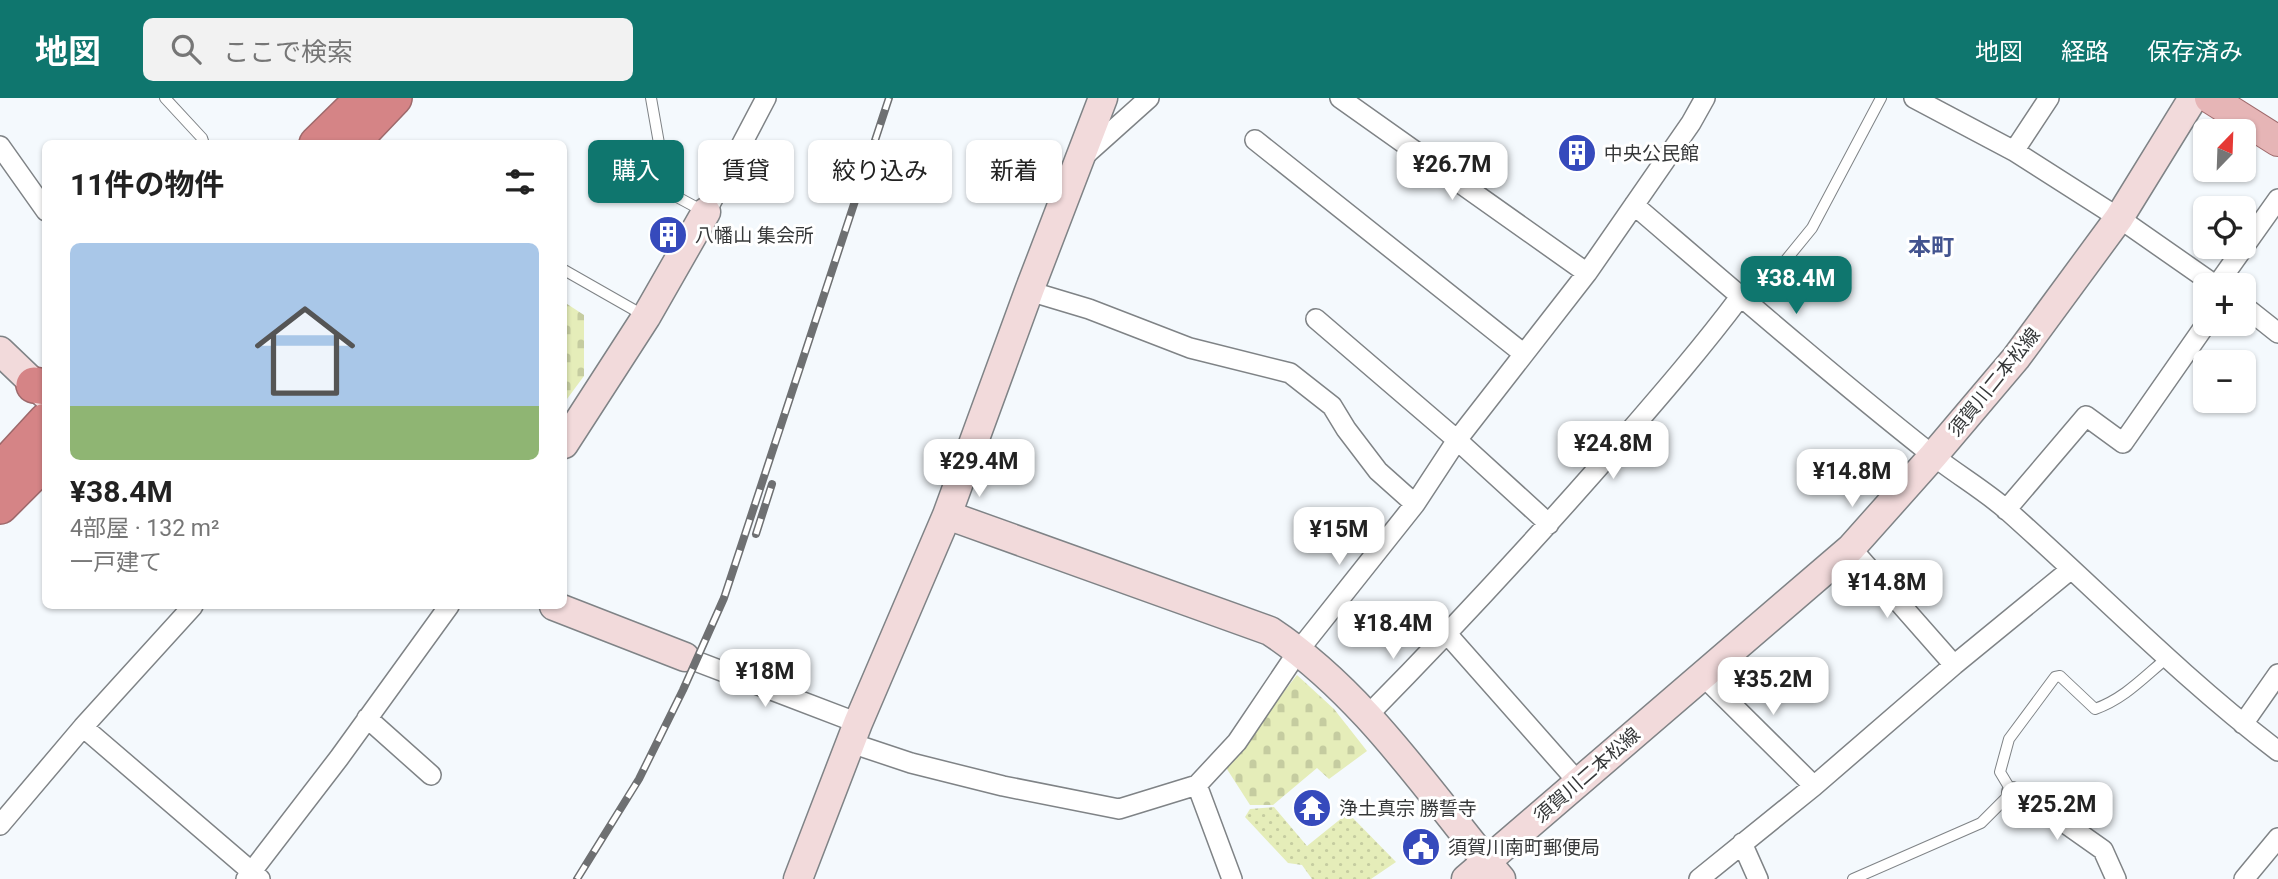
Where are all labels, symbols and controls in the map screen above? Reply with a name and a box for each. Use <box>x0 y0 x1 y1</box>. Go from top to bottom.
search box <box>143 18 633 81</box>
icon: search <box>167 30 205 68</box>
text: 地図 <box>35 32 101 71</box>
text: ここで検索 <box>223 37 353 67</box>
text: 地図 <box>1975 38 2023 66</box>
text: 経路 <box>2061 38 2109 66</box>
text: 保存済み <box>2147 38 2243 66</box>
north arrow <box>2193 119 2256 182</box>
map controls <box>2193 119 2256 413</box>
building icon: 中央公民館 <box>1556 132 1598 174</box>
chip: 購入 <box>588 140 684 203</box>
chip: 賃貸 <box>698 140 794 203</box>
chip: 絞り込み <box>808 140 952 203</box>
chip: 新着 <box>966 140 1062 203</box>
pin: ¥26.7M <box>1395 142 1509 202</box>
place label: 中央公民館 <box>1604 142 1699 165</box>
text: ¥26.7M <box>1413 151 1491 178</box>
icon: filters <box>501 163 539 201</box>
text: 11件の物件 <box>70 167 224 202</box>
button: locate <box>2193 196 2256 259</box>
building icon: 八幡山 集会所 <box>647 214 689 256</box>
place label: 八幡山 集会所 <box>695 224 814 247</box>
district label: 本町 <box>1908 234 1954 261</box>
pin: ¥38.4M <box>1739 256 1853 316</box>
text: ¥38.4M <box>1757 265 1835 292</box>
button: + <box>2193 273 2256 336</box>
icon: home <box>242 288 368 414</box>
street label: 須賀川二本松線 <box>1943 323 2045 441</box>
button: − <box>2193 350 2256 413</box>
pin: ¥24.8M <box>1556 422 1670 481</box>
text: ¥24.8M <box>1574 430 1652 457</box>
pin: ¥29.4M <box>922 440 1036 499</box>
text: ¥29.4M <box>940 448 1018 475</box>
pin: ¥14.8M <box>1795 450 1909 509</box>
text: ¥14.8M <box>1813 458 1891 485</box>
text: ¥38.4M <box>70 474 173 509</box>
pin: ¥15M <box>1298 508 1380 567</box>
text: 4部屋 · 132 m² <box>70 515 219 542</box>
text: ¥15M <box>1310 516 1368 543</box>
text: 一戸建て <box>70 549 162 576</box>
pin: ¥14.8M <box>1830 560 1944 620</box>
text: ¥14.8M <box>1848 569 1926 596</box>
pin: ¥18.4M <box>1336 602 1450 661</box>
text: ¥18.4M <box>1354 610 1432 637</box>
pin: ¥18M <box>724 650 806 709</box>
text: ¥18M <box>736 658 794 685</box>
pin: ¥35.2M <box>1716 658 1830 717</box>
text: ¥35.2M <box>1734 666 1812 693</box>
street label: 須賀川二本松線 <box>1529 723 1645 827</box>
pin: ¥25.2M <box>2000 782 2114 842</box>
temple icon: 浄土真宗 勝誓寺 <box>1291 787 1333 829</box>
text: ¥25.2M <box>2018 791 2096 818</box>
place label: 浄土真宗 勝誓寺 <box>1339 797 1477 820</box>
public building icon: 須賀川南町郵便局 <box>1400 826 1442 868</box>
place label: 須賀川南町郵便局 <box>1448 836 1600 859</box>

